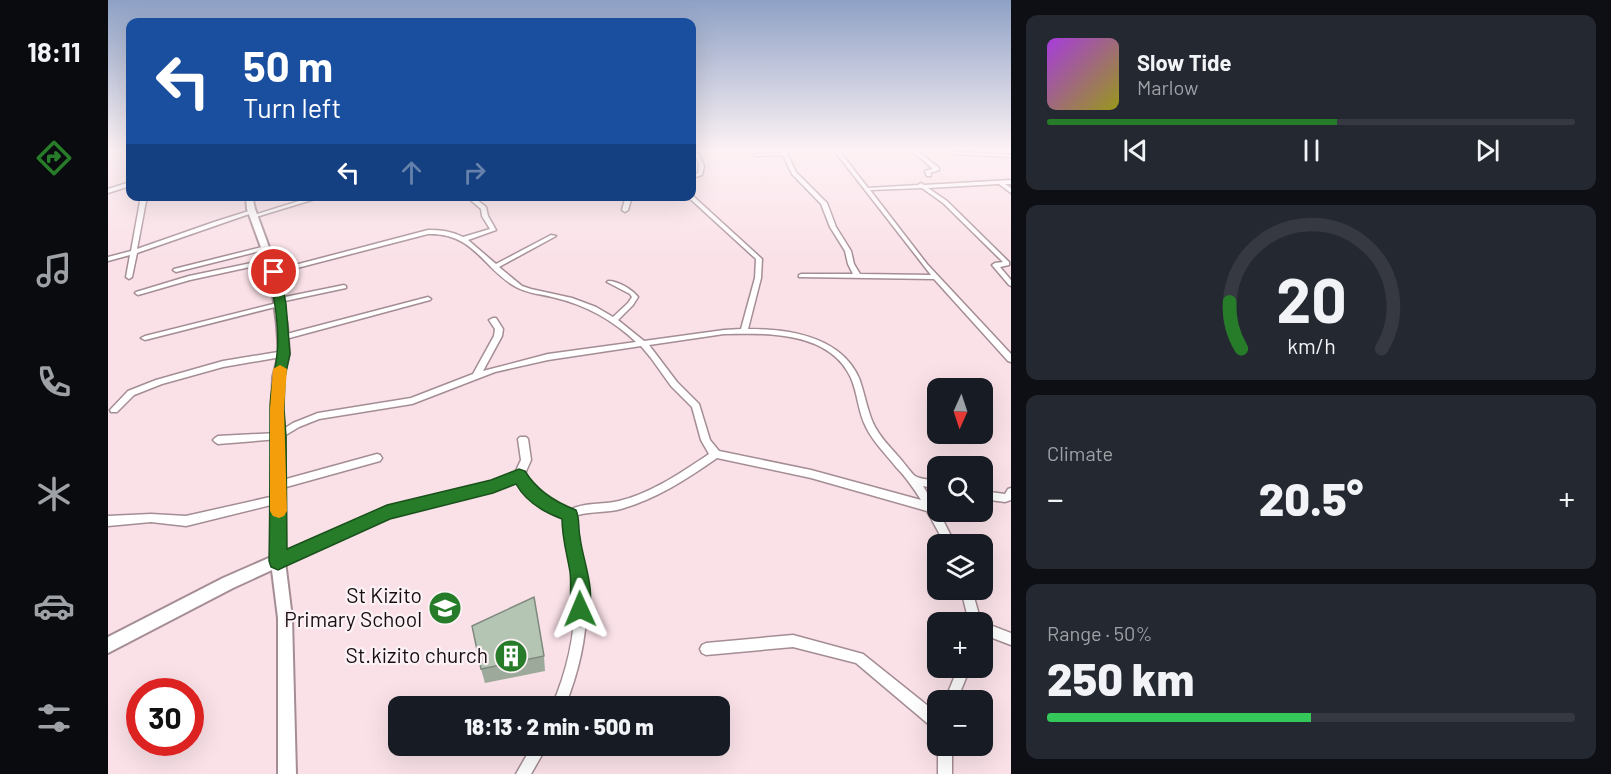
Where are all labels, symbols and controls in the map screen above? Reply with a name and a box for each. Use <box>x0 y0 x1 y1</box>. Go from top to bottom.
text: 18:11 <box>27 35 81 67</box>
text: 50 m <box>243 40 333 90</box>
icon: left <box>144 42 222 120</box>
text: Slow Tide <box>1137 49 1232 75</box>
text: Marlow <box>1137 75 1198 99</box>
text: Turn left <box>243 91 341 123</box>
icon: previous <box>1119 134 1152 167</box>
icon: pause <box>1295 134 1328 167</box>
icon: next <box>1471 134 1504 167</box>
icon: directions <box>33 137 75 179</box>
icon: left <box>332 156 365 189</box>
icon: ahead <box>395 156 428 189</box>
icon: right <box>458 156 491 189</box>
pin <box>248 246 299 297</box>
icon: music <box>33 249 75 291</box>
icon: arrive <box>257 255 290 288</box>
text: 20 <box>1276 261 1346 335</box>
text: km/h <box>1287 334 1335 359</box>
icon: phone <box>33 361 75 403</box>
north arrow <box>927 378 993 444</box>
map controls <box>927 378 993 756</box>
text: Climate <box>1047 441 1113 465</box>
button: search <box>927 456 993 522</box>
text: 20.5° <box>1259 471 1363 525</box>
icon: climate <box>33 473 75 515</box>
text: − <box>1047 478 1064 518</box>
text: + <box>1559 478 1575 518</box>
button: layers <box>927 534 993 600</box>
position arrow <box>548 577 612 641</box>
place label: St Kizito Primary School <box>284 582 422 631</box>
icon: car <box>33 585 75 627</box>
school or university icon: St Kizito Primary School <box>427 590 463 626</box>
button: + <box>927 612 993 678</box>
text: Range · 50% <box>1047 621 1152 645</box>
building icon: St.kizito church <box>493 638 529 674</box>
place label: St.kizito church <box>345 642 488 667</box>
text: 250 km <box>1047 651 1194 705</box>
speed limit sign: 30 <box>126 678 204 756</box>
button: − <box>927 690 993 756</box>
icon: filters <box>33 697 75 739</box>
text: 18:13 · 2 min · 500 m <box>464 713 654 739</box>

